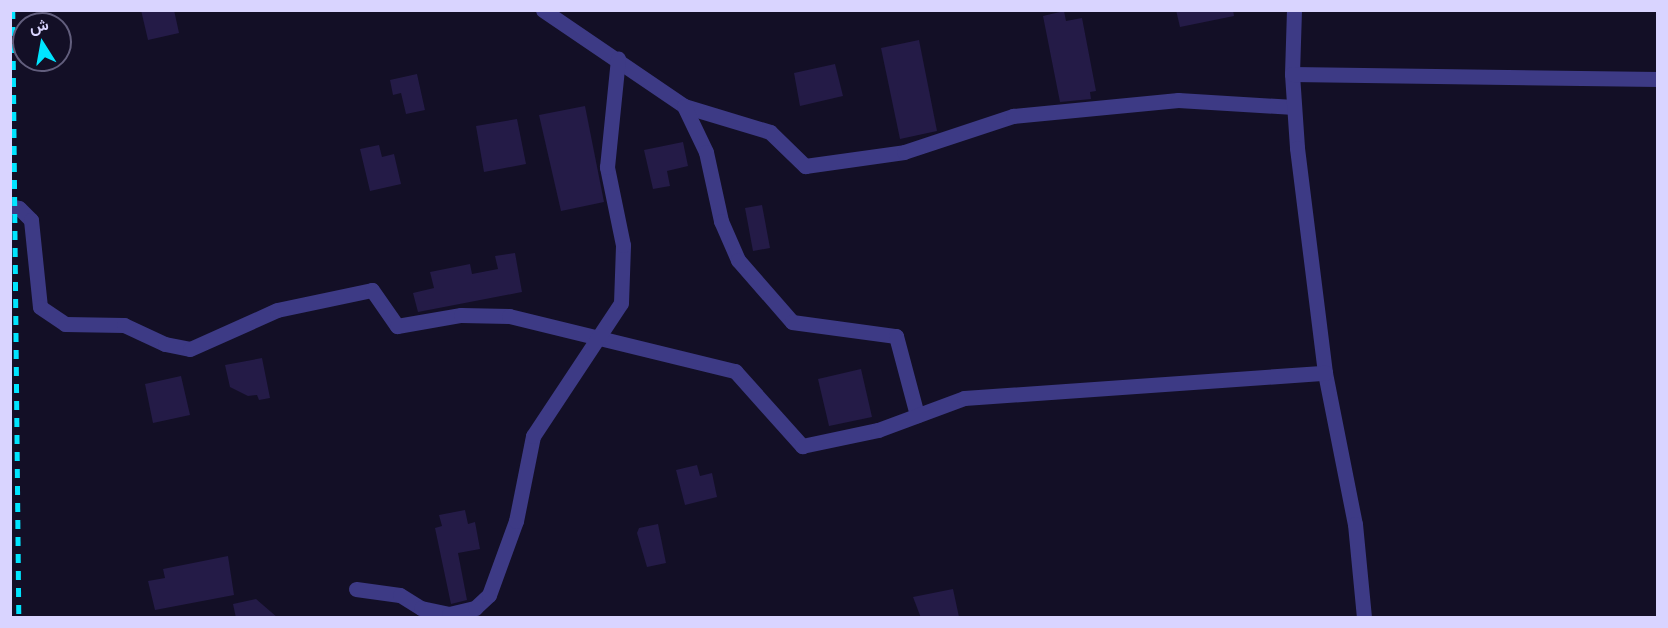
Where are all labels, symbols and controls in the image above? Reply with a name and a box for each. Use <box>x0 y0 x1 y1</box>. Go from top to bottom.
north arrow <box>12 12 72 72</box>
text: ش <box>28 15 50 37</box>

